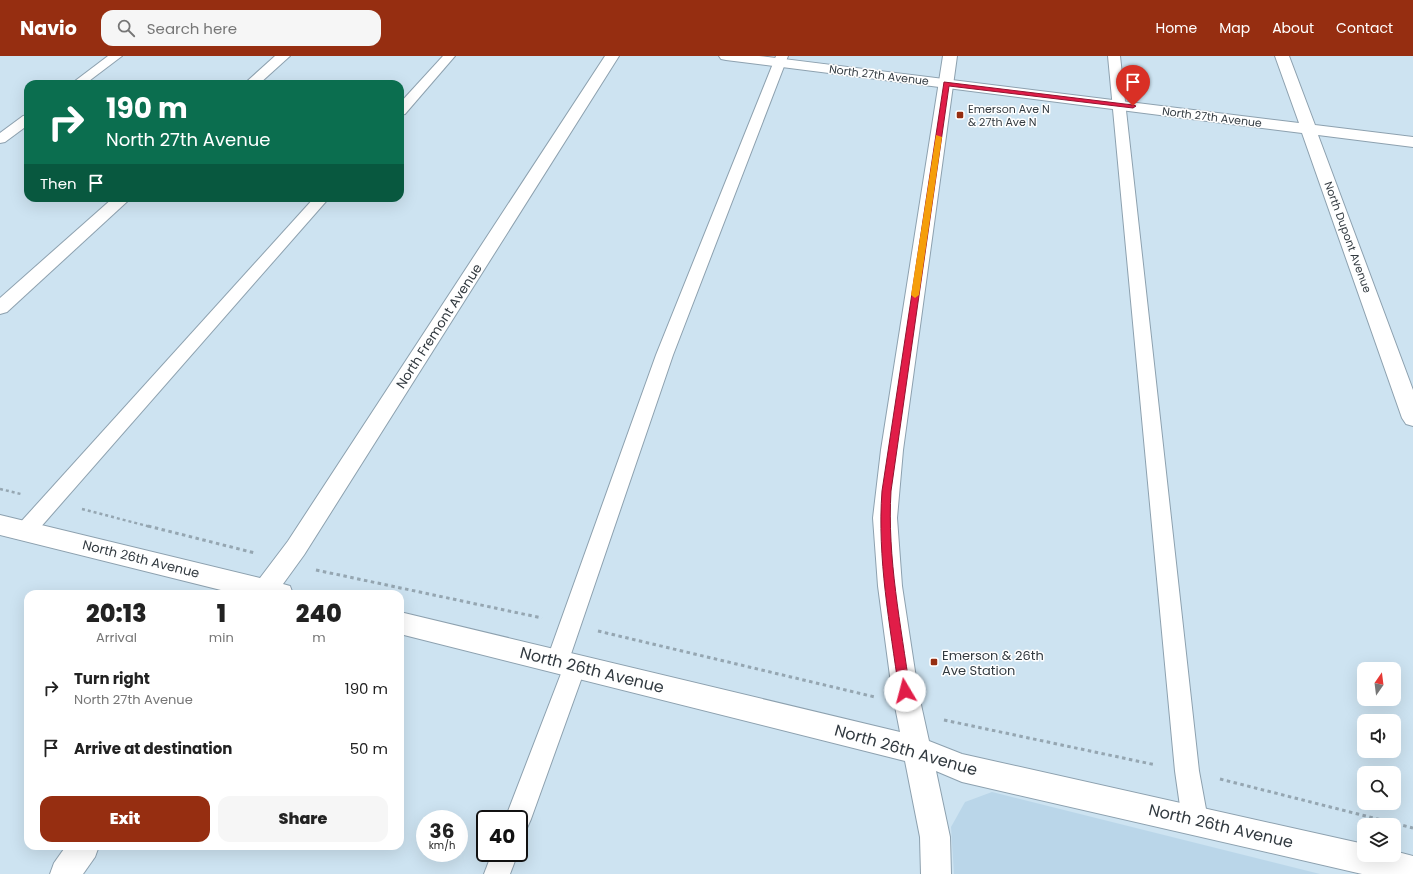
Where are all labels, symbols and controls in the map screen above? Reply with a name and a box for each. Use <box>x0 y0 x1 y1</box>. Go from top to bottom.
search box <box>101 10 381 46</box>
text: Navio <box>20 15 77 42</box>
icon: search <box>115 17 137 39</box>
text: Search here <box>147 18 237 39</box>
text: Home <box>1155 18 1197 38</box>
text: Map <box>1219 18 1250 38</box>
text: About <box>1272 18 1314 38</box>
text: Contact <box>1336 18 1393 38</box>
street label: North 27th Avenue <box>828 61 930 89</box>
pin <box>1116 65 1150 106</box>
icon: arrive <box>1122 71 1144 93</box>
text: 190 m <box>106 89 188 128</box>
icon: right <box>40 96 92 148</box>
place label: Emerson Ave N & 27th Ave N <box>968 101 1050 130</box>
street label: North 27th Avenue <box>1161 103 1263 131</box>
marker: Emerson Ave N & 27th Ave N <box>955 110 965 120</box>
text: North 27th Avenue <box>106 127 270 152</box>
icon: arrive <box>85 172 107 194</box>
text: Then <box>40 173 77 194</box>
street label: North Dupont Avenue <box>1320 179 1376 295</box>
street label: North Fremont Avenue <box>391 260 487 392</box>
street label: North 26th Avenue <box>81 535 201 583</box>
text: 20:13 <box>86 597 147 630</box>
text: 1 <box>217 597 226 630</box>
text: 240 <box>296 597 342 630</box>
text: Arrival <box>96 628 137 647</box>
text: min <box>209 628 234 647</box>
text: m <box>312 628 326 647</box>
street label: North 26th Avenue <box>518 641 666 699</box>
place label: Emerson & 26th Ave Station <box>942 646 1044 680</box>
marker: Emerson & 26th Ave Station <box>929 657 939 667</box>
north arrow <box>1357 662 1401 706</box>
map controls <box>1357 662 1401 862</box>
text: Turn right <box>74 668 150 689</box>
position arrow <box>884 670 926 712</box>
icon: right <box>40 677 62 699</box>
text: 190 m <box>345 678 388 699</box>
text: North 27th Avenue <box>74 690 193 709</box>
button: sound <box>1357 714 1401 758</box>
street label: North 26th Avenue <box>832 719 980 781</box>
icon: arrive <box>40 737 62 759</box>
text: Arrive at destination <box>74 738 232 759</box>
text: 50 m <box>350 738 388 759</box>
button: search <box>1357 766 1401 810</box>
button: Exit <box>40 796 210 842</box>
button: Share <box>218 796 388 842</box>
street label: North 26th Avenue <box>1147 798 1296 854</box>
speed limit sign: 40 <box>476 810 528 862</box>
text: 36 <box>430 817 454 845</box>
button: layers <box>1357 818 1401 862</box>
text: km/h <box>429 838 455 853</box>

